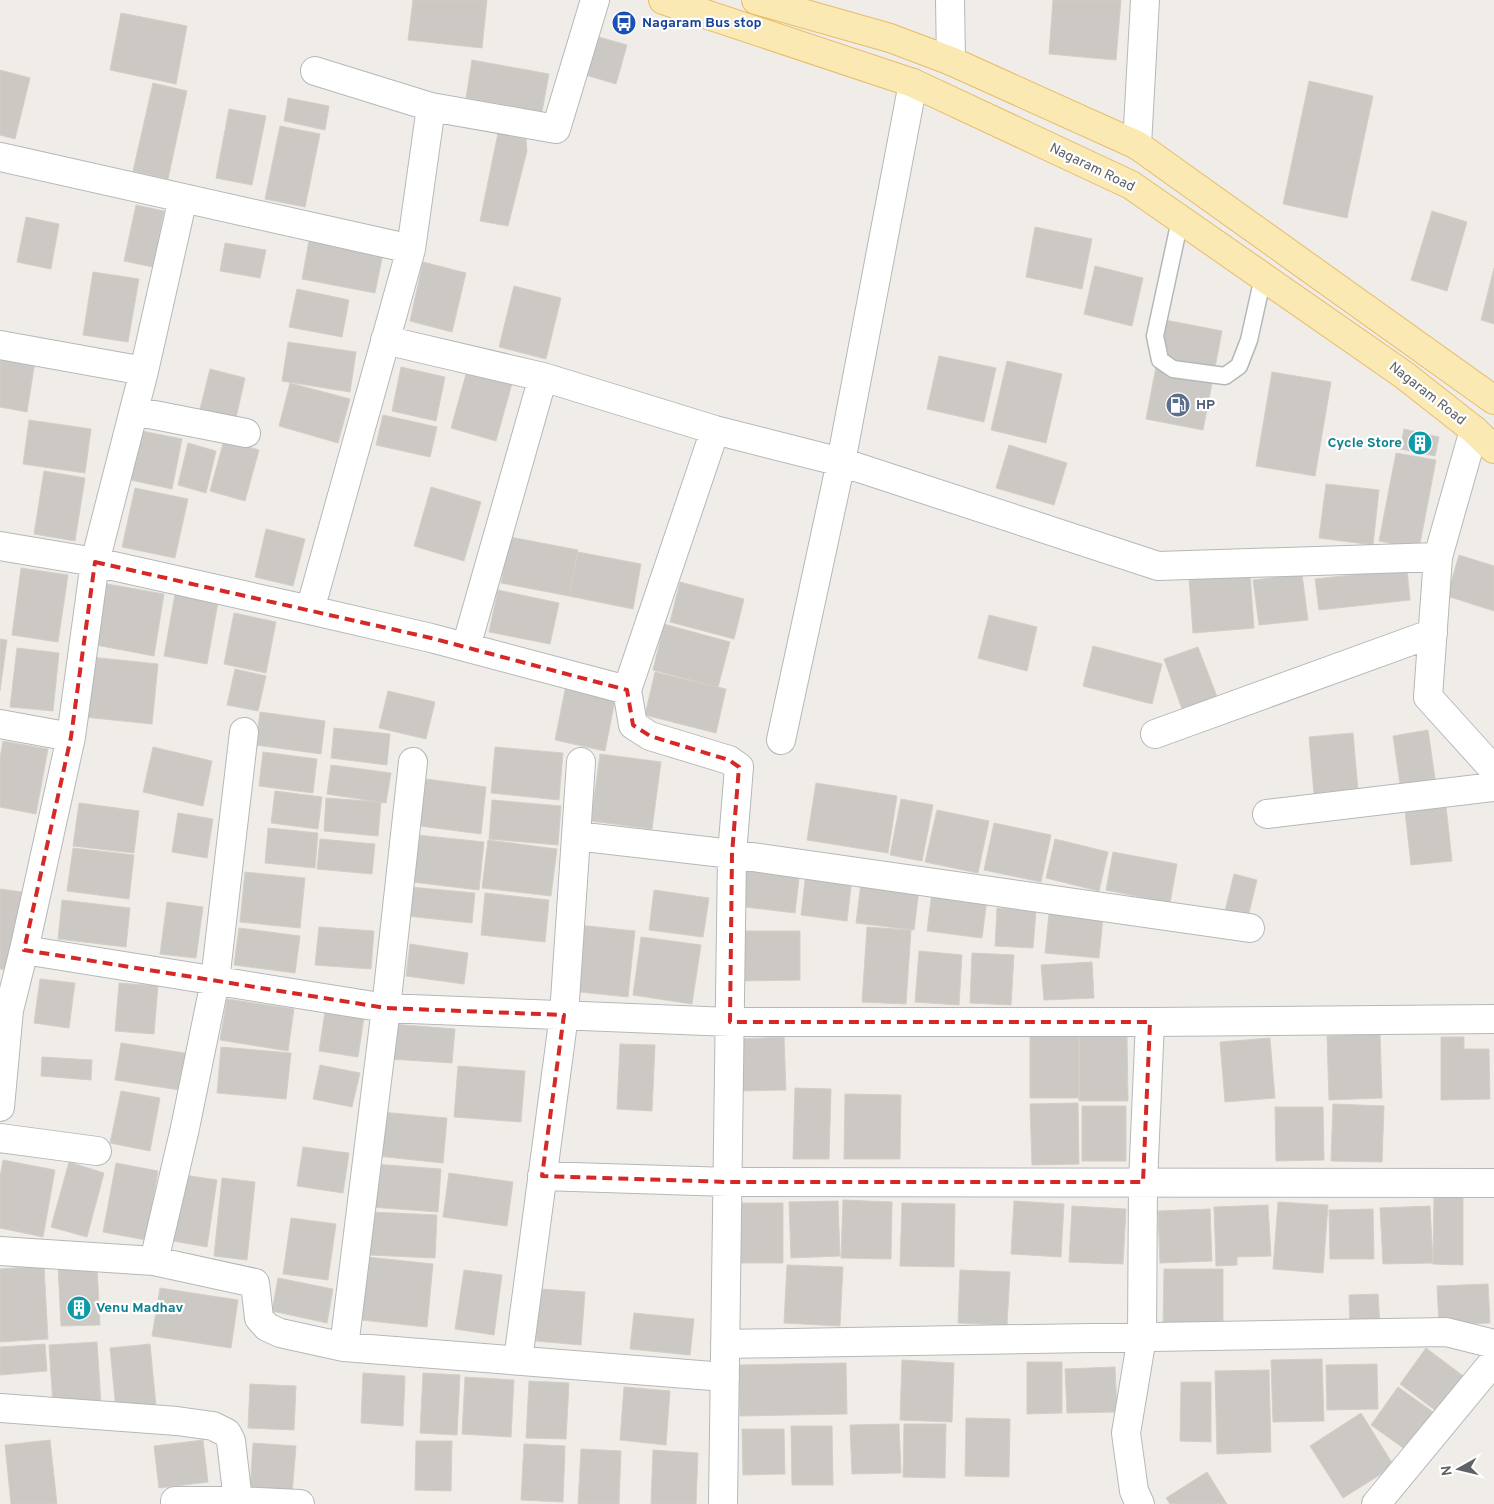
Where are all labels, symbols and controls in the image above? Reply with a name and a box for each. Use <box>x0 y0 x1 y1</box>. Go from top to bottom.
bus stop icon: Nagaram Bus stop <box>611 10 637 36</box>
place label: Nagaram Bus stop <box>642 15 762 32</box>
street label: Nagaram Road <box>1047 140 1137 196</box>
street label: Nagaram Road <box>1385 359 1469 429</box>
fuel station icon: HP <box>1165 392 1191 418</box>
place label: HP <box>1196 397 1215 414</box>
building icon: Cycle Store <box>1407 430 1433 456</box>
place label: Cycle Store <box>1328 435 1402 452</box>
building icon: Venu Madhav <box>66 1295 92 1321</box>
place label: Venu Madhav <box>96 1300 183 1317</box>
north arrow <box>1434 1444 1484 1494</box>
text: N <box>1438 1464 1457 1477</box>

